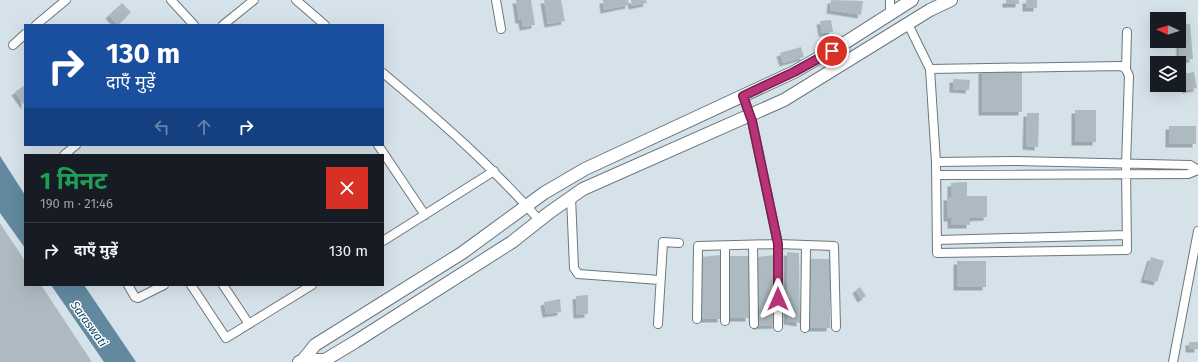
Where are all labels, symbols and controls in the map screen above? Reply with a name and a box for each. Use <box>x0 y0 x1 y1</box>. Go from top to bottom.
north arrow <box>1150 12 1186 48</box>
map controls <box>1150 12 1186 92</box>
pin <box>815 34 849 68</box>
text: 130 m <box>106 37 180 70</box>
icon: right <box>40 40 92 92</box>
icon: arrive <box>821 40 843 62</box>
button: layers <box>1150 56 1186 92</box>
text: दाएँ मुड़ें <box>106 71 155 93</box>
icon: left <box>151 116 173 138</box>
icon: ahead <box>193 116 215 138</box>
icon: right <box>235 116 257 138</box>
text: 1 मिनट <box>40 167 107 195</box>
button: close <box>326 167 368 209</box>
text: 190 m · 21:46 <box>40 196 113 211</box>
icon: right <box>40 240 62 262</box>
text: दाएँ मुड़ें <box>74 241 118 259</box>
text: 130 m <box>329 242 368 260</box>
position arrow <box>757 278 799 320</box>
water label: Saraswati <box>67 298 111 350</box>

